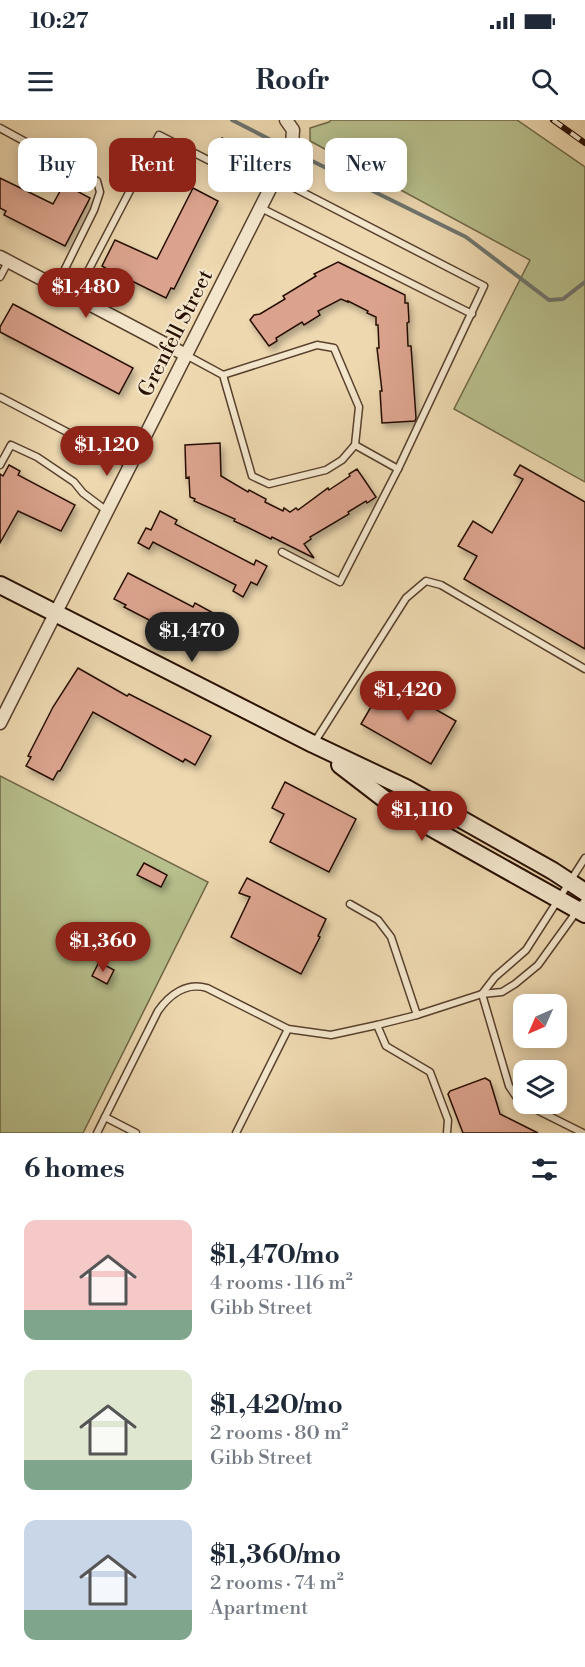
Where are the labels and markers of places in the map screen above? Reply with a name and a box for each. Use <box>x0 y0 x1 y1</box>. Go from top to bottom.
pin: $1,480 <box>37 268 135 319</box>
pin: $1,120 <box>58 426 156 477</box>
pin: $1,470 <box>143 612 241 663</box>
pin: $1,420 <box>359 671 457 722</box>
pin: $1,110 <box>373 791 471 842</box>
pin: $1,360 <box>54 922 152 973</box>

